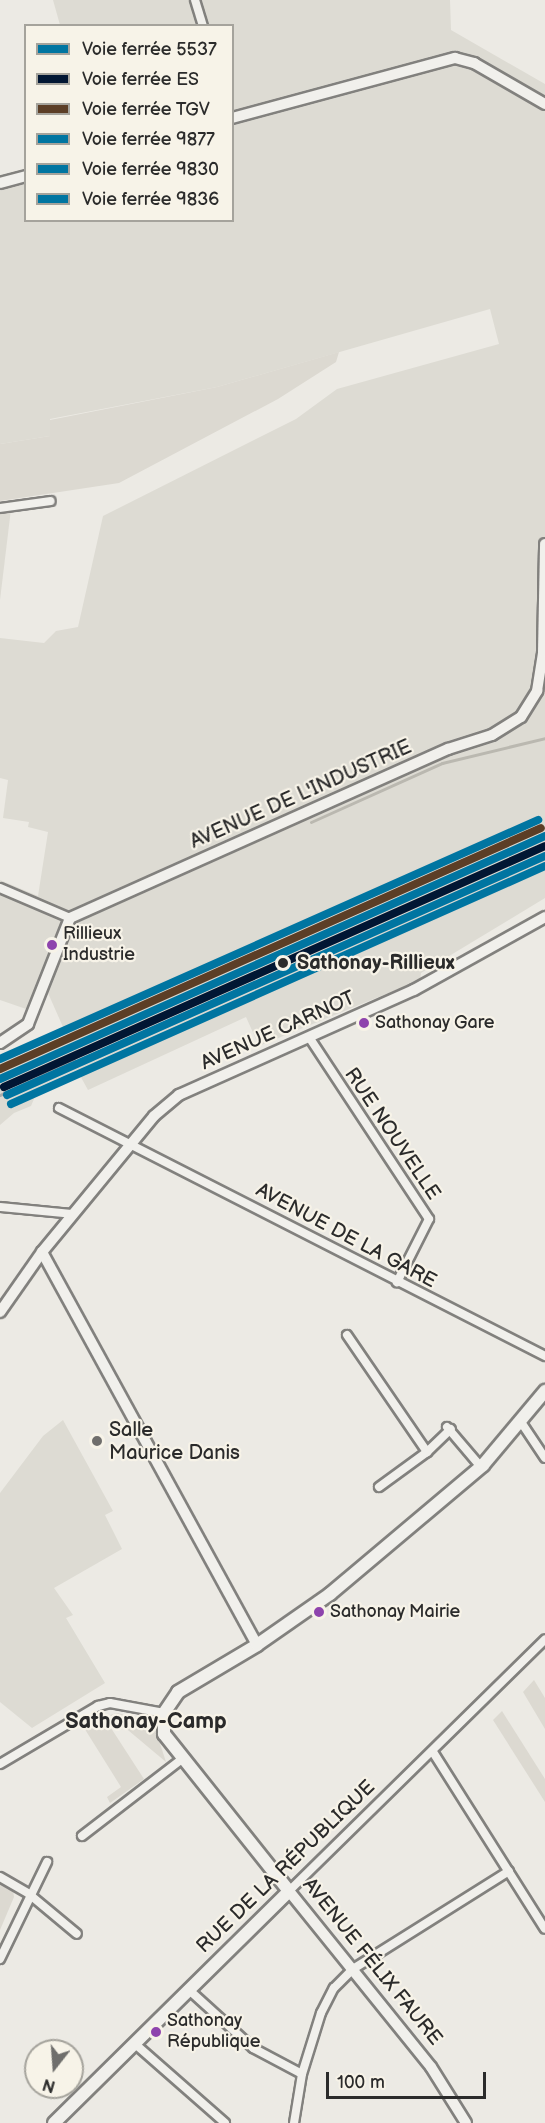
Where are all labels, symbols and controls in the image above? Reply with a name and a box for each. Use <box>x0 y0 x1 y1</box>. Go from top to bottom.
legend <box>24 24 234 222</box>
text: Voie ferrée 5537 <box>82 39 217 60</box>
text: Voie ferrée ES <box>82 69 199 90</box>
text: Voie ferrée TGV <box>82 99 210 120</box>
text: Voie ferrée 9877 <box>82 129 215 150</box>
text: Voie ferrée 9830 <box>82 159 219 180</box>
text: Voie ferrée 9836 <box>82 189 219 210</box>
street label: AVENUE DE L'INDUSTRIE <box>187 735 415 855</box>
place label: Rillieux Industrie <box>63 924 135 966</box>
marker: Rillieux Industrie <box>46 939 58 951</box>
place label: Sathonay-Rillieux <box>297 951 455 975</box>
marker: Sathonay-Rillieux <box>274 954 292 972</box>
street label: AVENUE CARNOT <box>197 986 359 1076</box>
place label: Sathonay Gare <box>375 1012 496 1034</box>
marker: Sathonay Gare <box>358 1017 370 1029</box>
street label: RUE NOUVELLE <box>339 1063 445 1205</box>
street label: AVENUE DE LA GARE <box>252 1178 440 1294</box>
place label: Salle Maurice Danis <box>109 1418 240 1465</box>
marker: Salle Maurice Danis <box>90 1434 104 1448</box>
place label: Sathonay Mairie <box>330 1601 461 1623</box>
marker: Sathonay Mairie <box>313 1606 325 1618</box>
district label: Sathonay-Camp <box>65 1709 227 1735</box>
street label: RUE DE LA RÉPUBLIQUE <box>192 1775 380 1959</box>
street label: AVENUE FÉLIX FAURE <box>297 1874 447 2050</box>
place label: Sathonay République <box>167 2011 260 2054</box>
marker: Sathonay République <box>150 2026 162 2038</box>
north arrow <box>24 2039 84 2099</box>
scale bar <box>329 2060 490 2098</box>
text: 100 m <box>337 2072 385 2093</box>
text: N <box>41 2074 58 2096</box>

